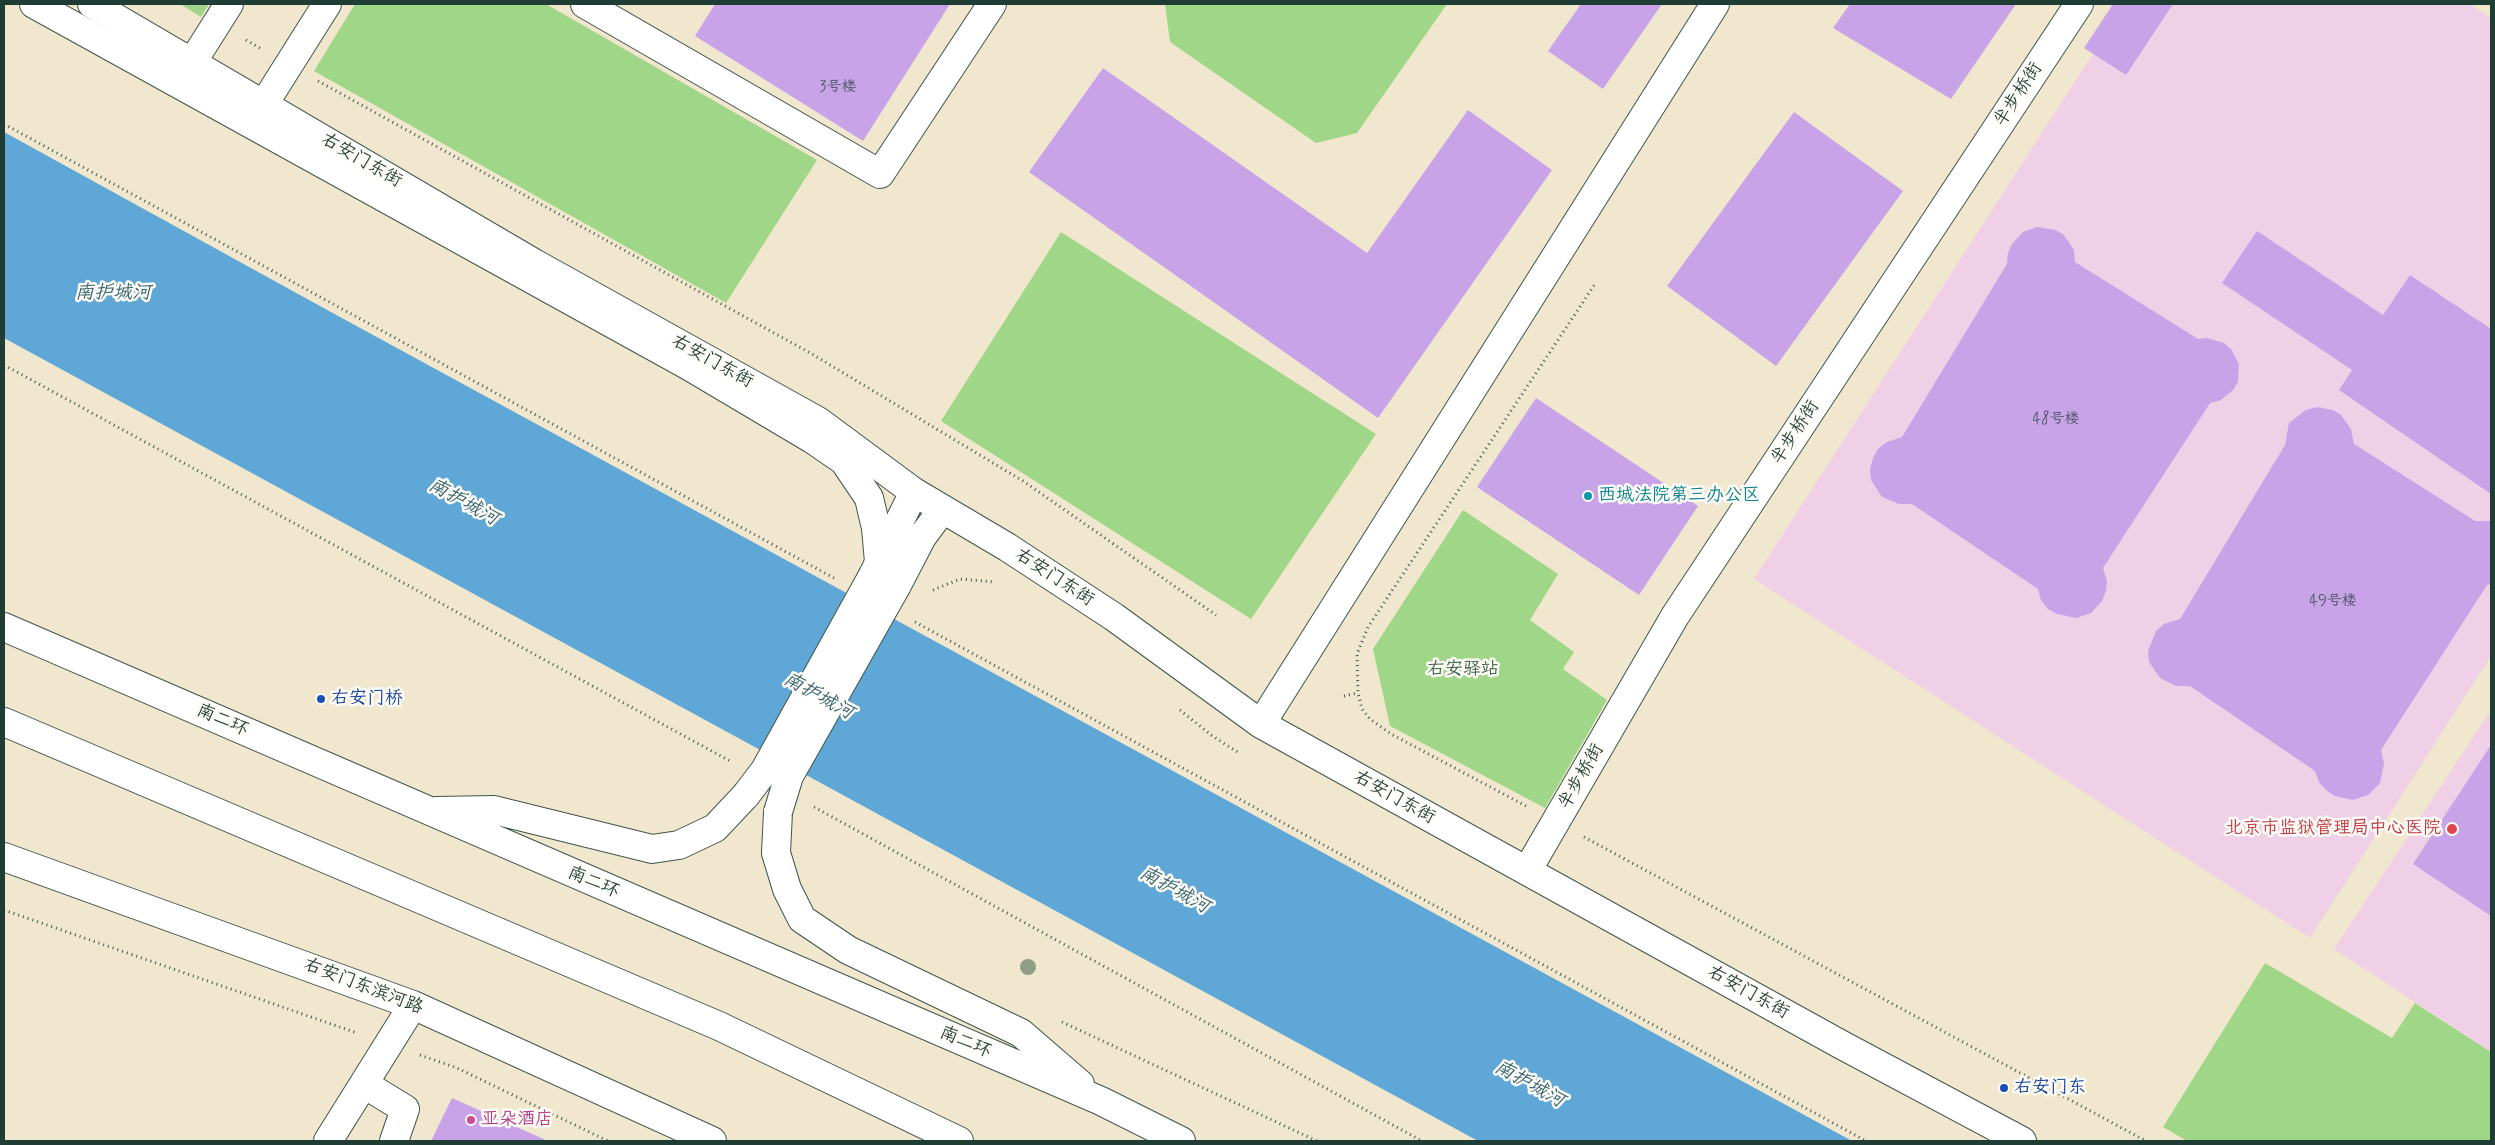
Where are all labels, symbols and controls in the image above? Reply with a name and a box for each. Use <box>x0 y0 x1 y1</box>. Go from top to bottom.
street label: 半步桥街 <box>1990 59 2048 131</box>
house number: 3号楼 <box>820 79 856 97</box>
street label: 右安门东街 <box>317 129 405 193</box>
water label: 南护城河 <box>75 283 151 305</box>
street label: 右安门东街 <box>667 331 757 393</box>
street label: 半步桥街 <box>1767 397 1825 469</box>
house number: 48号楼 <box>2033 411 2079 429</box>
water label: 南护城河 <box>424 475 502 531</box>
place label: 西城法院第三办公区 <box>1598 485 1760 507</box>
marker: 西城法院第三办公区 <box>1582 490 1594 502</box>
street label: 右安门东街 <box>1010 544 1098 612</box>
house number: 49号楼 <box>2309 593 2357 611</box>
park label: 右安驿站 <box>1427 659 1499 681</box>
water label: 南护城河 <box>779 669 857 725</box>
place label: 右安门桥 <box>331 688 403 710</box>
marker: 右安门桥 <box>315 693 327 705</box>
street label: 南二环 <box>193 700 251 742</box>
street label: 半步桥街 <box>1555 740 1609 814</box>
street label: 右安门东街 <box>1349 767 1439 829</box>
place label: 北京市监狱管理局中心医院 <box>2225 818 2441 840</box>
marker: 北京市监狱管理局中心医院 <box>2445 822 2459 836</box>
street label: 南二环 <box>564 863 622 903</box>
water label: 南护城河 <box>1135 863 1213 919</box>
street label: 右安门东滨河路 <box>300 954 426 1020</box>
street label: 右安门东街 <box>1703 962 1793 1024</box>
street label: 南二环 <box>936 1023 994 1063</box>
water label: 南护城河 <box>1490 1057 1568 1113</box>
place label: 右安门东 <box>2014 1077 2086 1099</box>
marker: 右安门东 <box>1998 1082 2010 1094</box>
place label: 亚朵酒店 <box>481 1109 553 1131</box>
marker: 亚朵酒店 <box>465 1114 477 1126</box>

